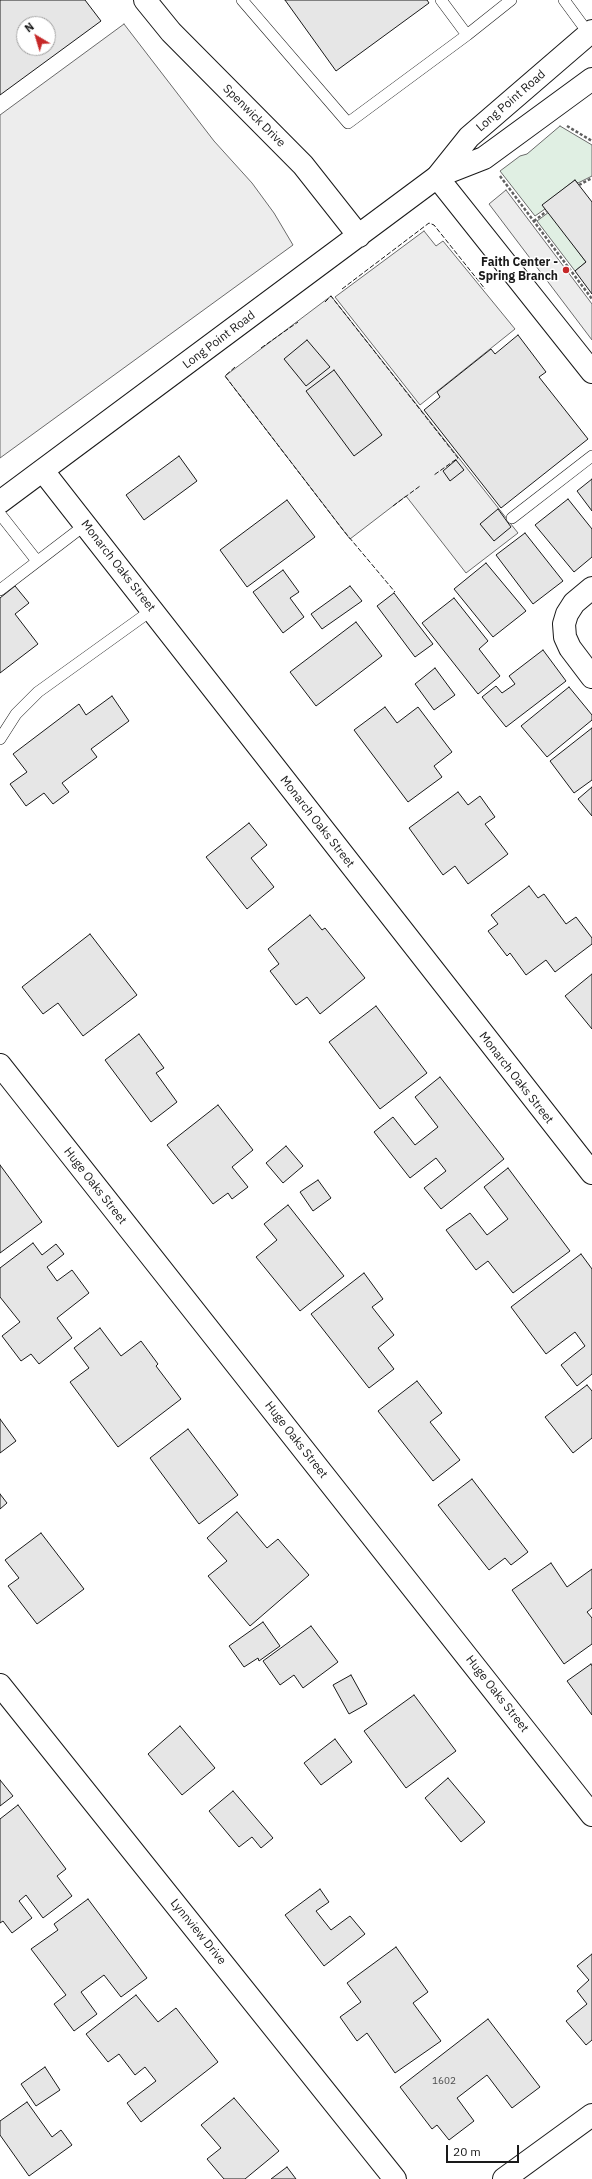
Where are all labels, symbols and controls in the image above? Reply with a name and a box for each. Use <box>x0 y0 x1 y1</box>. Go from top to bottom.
north arrow <box>16 16 56 56</box>
text: N <box>22 19 37 35</box>
street label: Long Point Road <box>474 67 548 135</box>
street label: Spenwick Drive <box>220 82 288 150</box>
place label: Faith Center - Spring Branch <box>478 256 558 284</box>
marker: Faith Center - Spring Branch <box>561 265 571 275</box>
street label: Long Point Road <box>180 308 258 372</box>
street label: Monarch Oaks Street <box>78 517 158 615</box>
street label: Monarch Oaks Street <box>277 773 357 871</box>
street label: Monarch Oaks Street <box>476 1029 556 1127</box>
street label: Huge Oaks Street <box>60 1145 130 1227</box>
street label: Huge Oaks Street <box>261 1399 331 1481</box>
street label: Huge Oaks Street <box>462 1653 532 1735</box>
street label: Lynnview Drive <box>167 1896 229 1968</box>
house number: 1602 <box>432 2075 456 2087</box>
scale bar <box>448 2137 521 2163</box>
text: 20 m <box>453 2144 481 2159</box>

